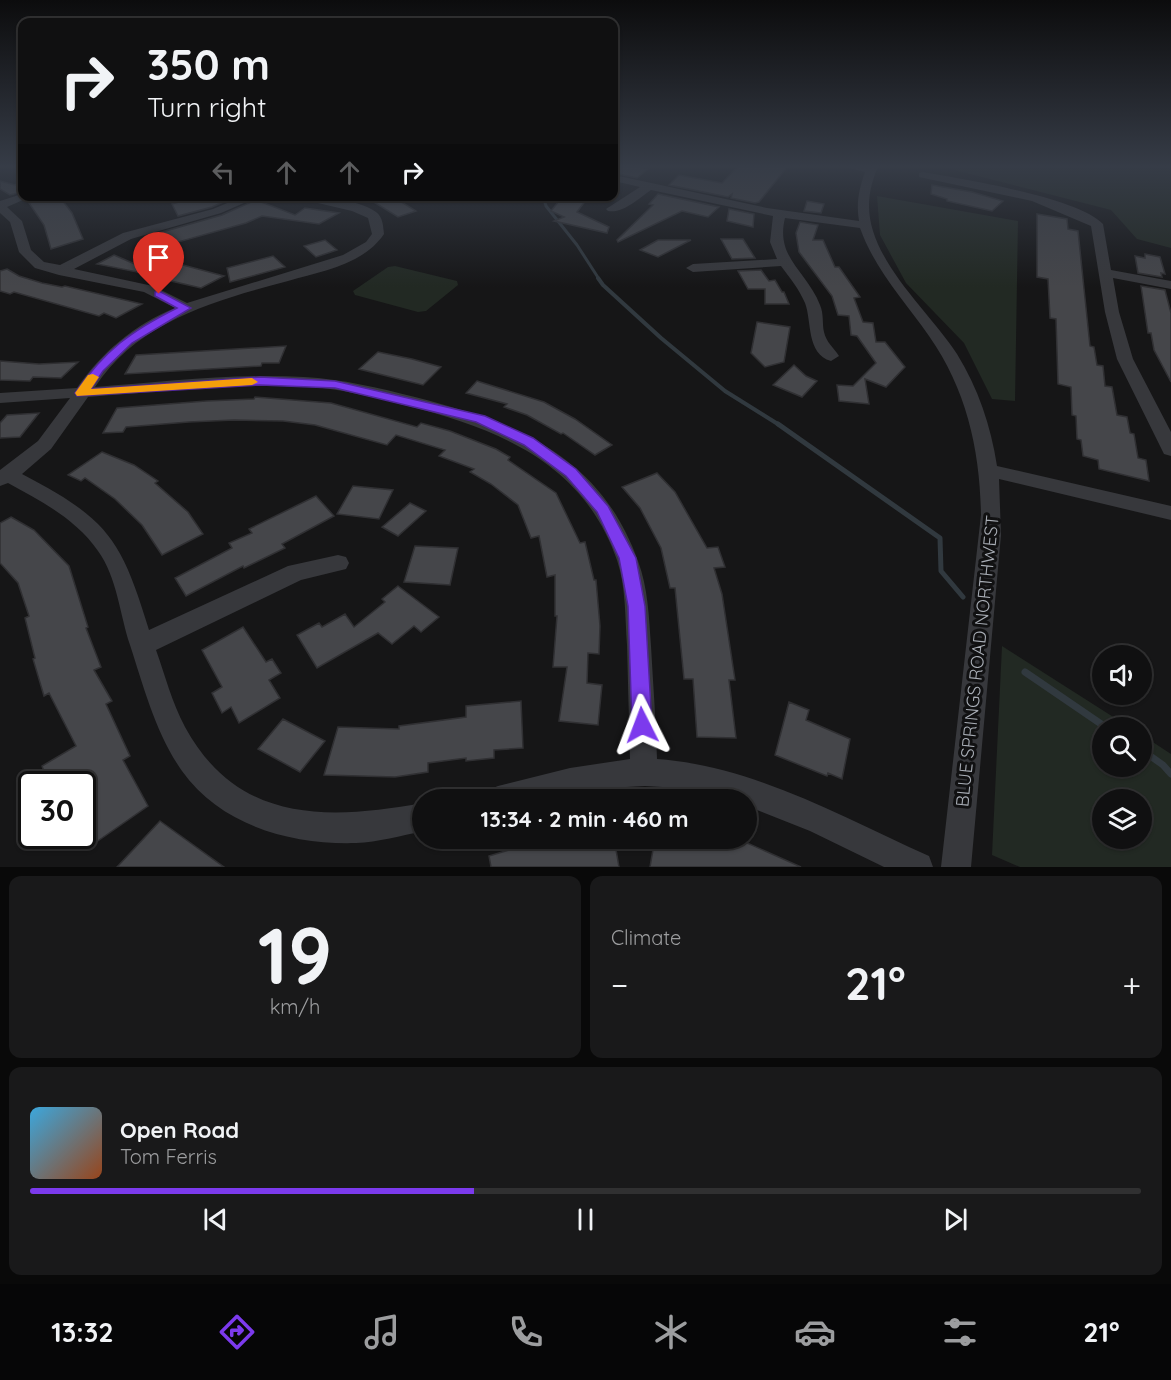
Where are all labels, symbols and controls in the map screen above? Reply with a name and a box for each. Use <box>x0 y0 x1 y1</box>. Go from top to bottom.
text: 350 m <box>147 38 270 91</box>
icon: right <box>48 42 126 120</box>
text: Turn right <box>147 90 266 124</box>
icon: left <box>207 156 240 189</box>
icon: ahead <box>270 156 303 189</box>
icon: ahead <box>333 156 366 189</box>
icon: right <box>396 156 429 189</box>
pin <box>133 232 184 294</box>
icon: arrive <box>142 241 175 274</box>
street label: BLUE SPRINGS ROAD NORTHWEST <box>950 514 1004 808</box>
map controls <box>1092 645 1152 849</box>
button: sound <box>1092 645 1152 705</box>
position arrow <box>610 693 674 757</box>
button: search <box>1092 717 1152 777</box>
speed limit sign: 30 <box>18 771 96 849</box>
button: layers <box>1092 789 1152 849</box>
text: 13:34 · 2 min · 460 m <box>481 805 688 833</box>
text: 19 <box>258 906 332 1004</box>
text: Climate <box>611 925 681 950</box>
text: 21° <box>845 955 906 1011</box>
text: − <box>611 964 628 1005</box>
text: + <box>1122 964 1141 1005</box>
text: km/h <box>270 994 320 1019</box>
text: Open Road <box>120 1116 239 1144</box>
text: Tom Ferris <box>120 1144 217 1169</box>
icon: previous <box>199 1203 232 1236</box>
icon: pause <box>569 1203 602 1236</box>
icon: next <box>939 1203 972 1236</box>
icon: directions <box>216 1311 258 1353</box>
icon: music <box>361 1311 403 1353</box>
icon: phone <box>505 1311 547 1353</box>
icon: climate <box>650 1311 692 1353</box>
icon: car <box>794 1311 836 1353</box>
icon: filters <box>939 1311 981 1353</box>
text: 13:32 <box>51 1315 114 1349</box>
text: 21° <box>1083 1315 1120 1349</box>

